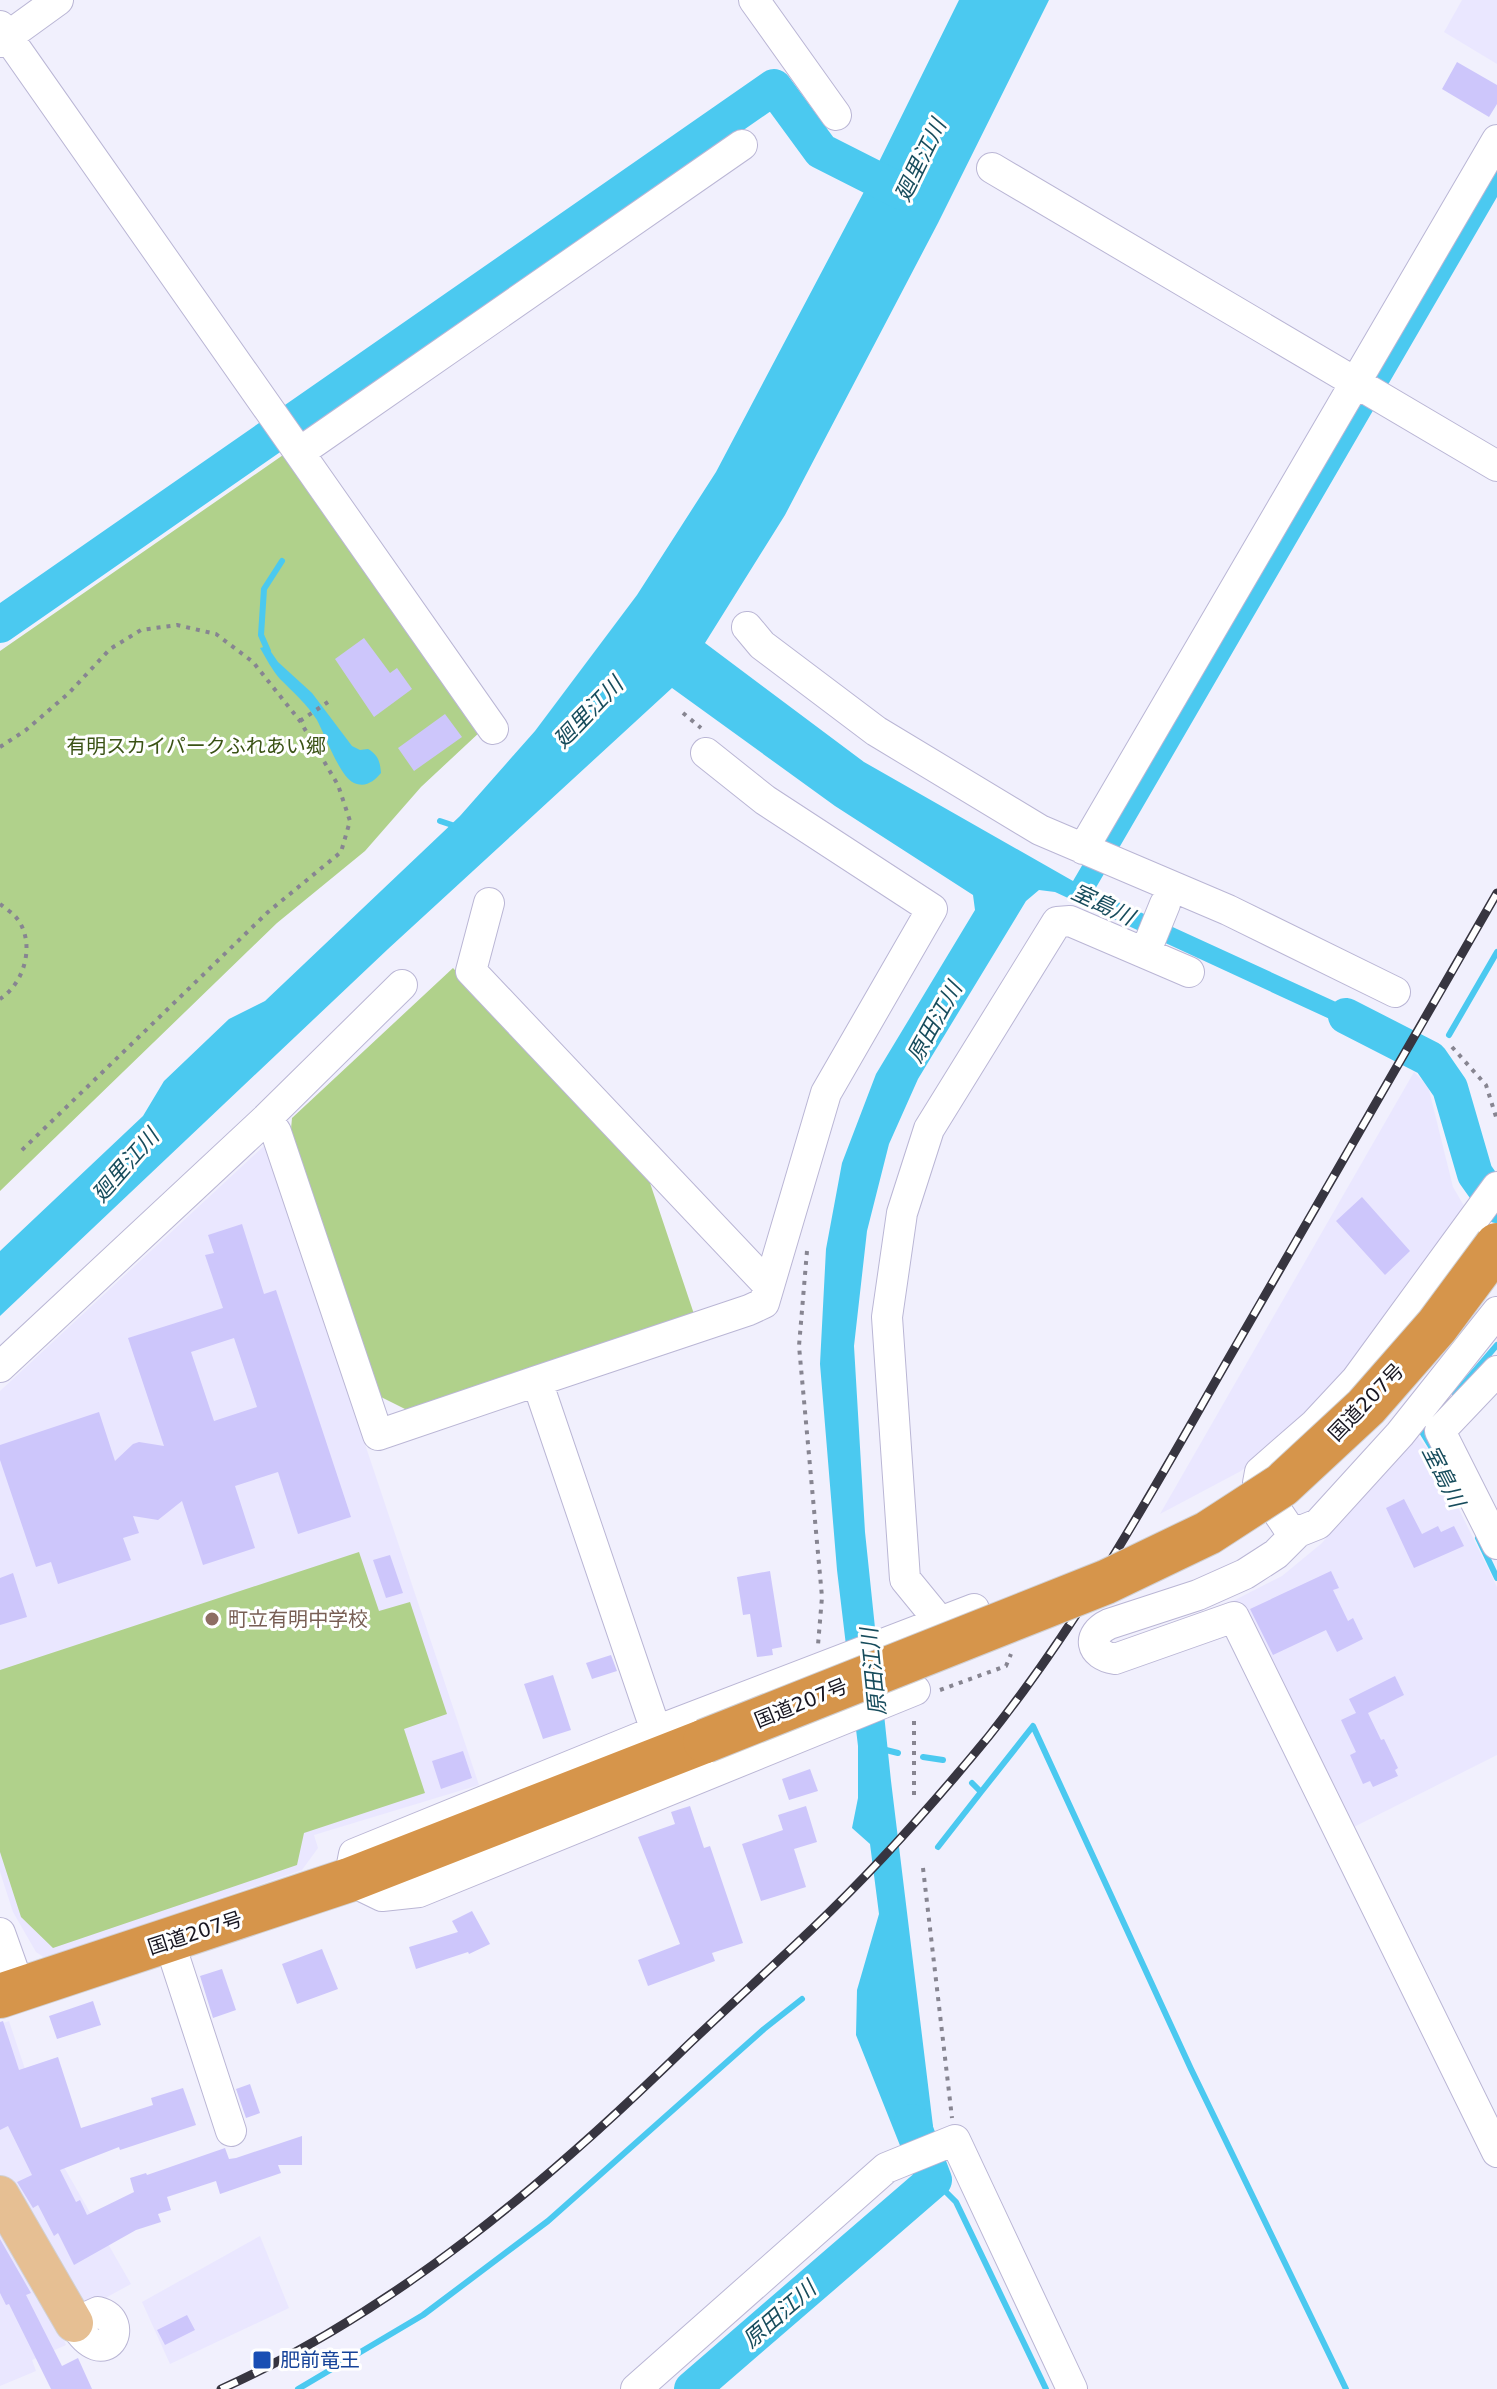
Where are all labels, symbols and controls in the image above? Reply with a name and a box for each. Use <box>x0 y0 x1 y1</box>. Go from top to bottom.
water label: 廻里江川 <box>890 113 952 205</box>
water label: 廻里江川 <box>549 671 629 753</box>
park label: 有明スカイパークふれあい郷 <box>66 734 326 758</box>
water label: 室島川 <box>1068 879 1140 931</box>
water label: 原田江川 <box>902 976 968 1067</box>
water label: 廻里江川 <box>87 1122 165 1207</box>
street label: 国道207号 <box>1323 1358 1409 1446</box>
water label: 室島川 <box>1417 1441 1471 1513</box>
place label: 町立有明中学校 <box>228 1607 368 1631</box>
marker: 町立有明中学校 <box>203 1610 221 1628</box>
water label: 原田江川 <box>856 1625 891 1717</box>
street label: 国道207号 <box>751 1673 851 1733</box>
street label: 国道207号 <box>145 1906 245 1960</box>
water label: 原田江川 <box>738 2275 822 2353</box>
place label: 肥前竜王 <box>280 2348 360 2372</box>
marker: 肥前竜王 <box>251 2349 273 2371</box>

